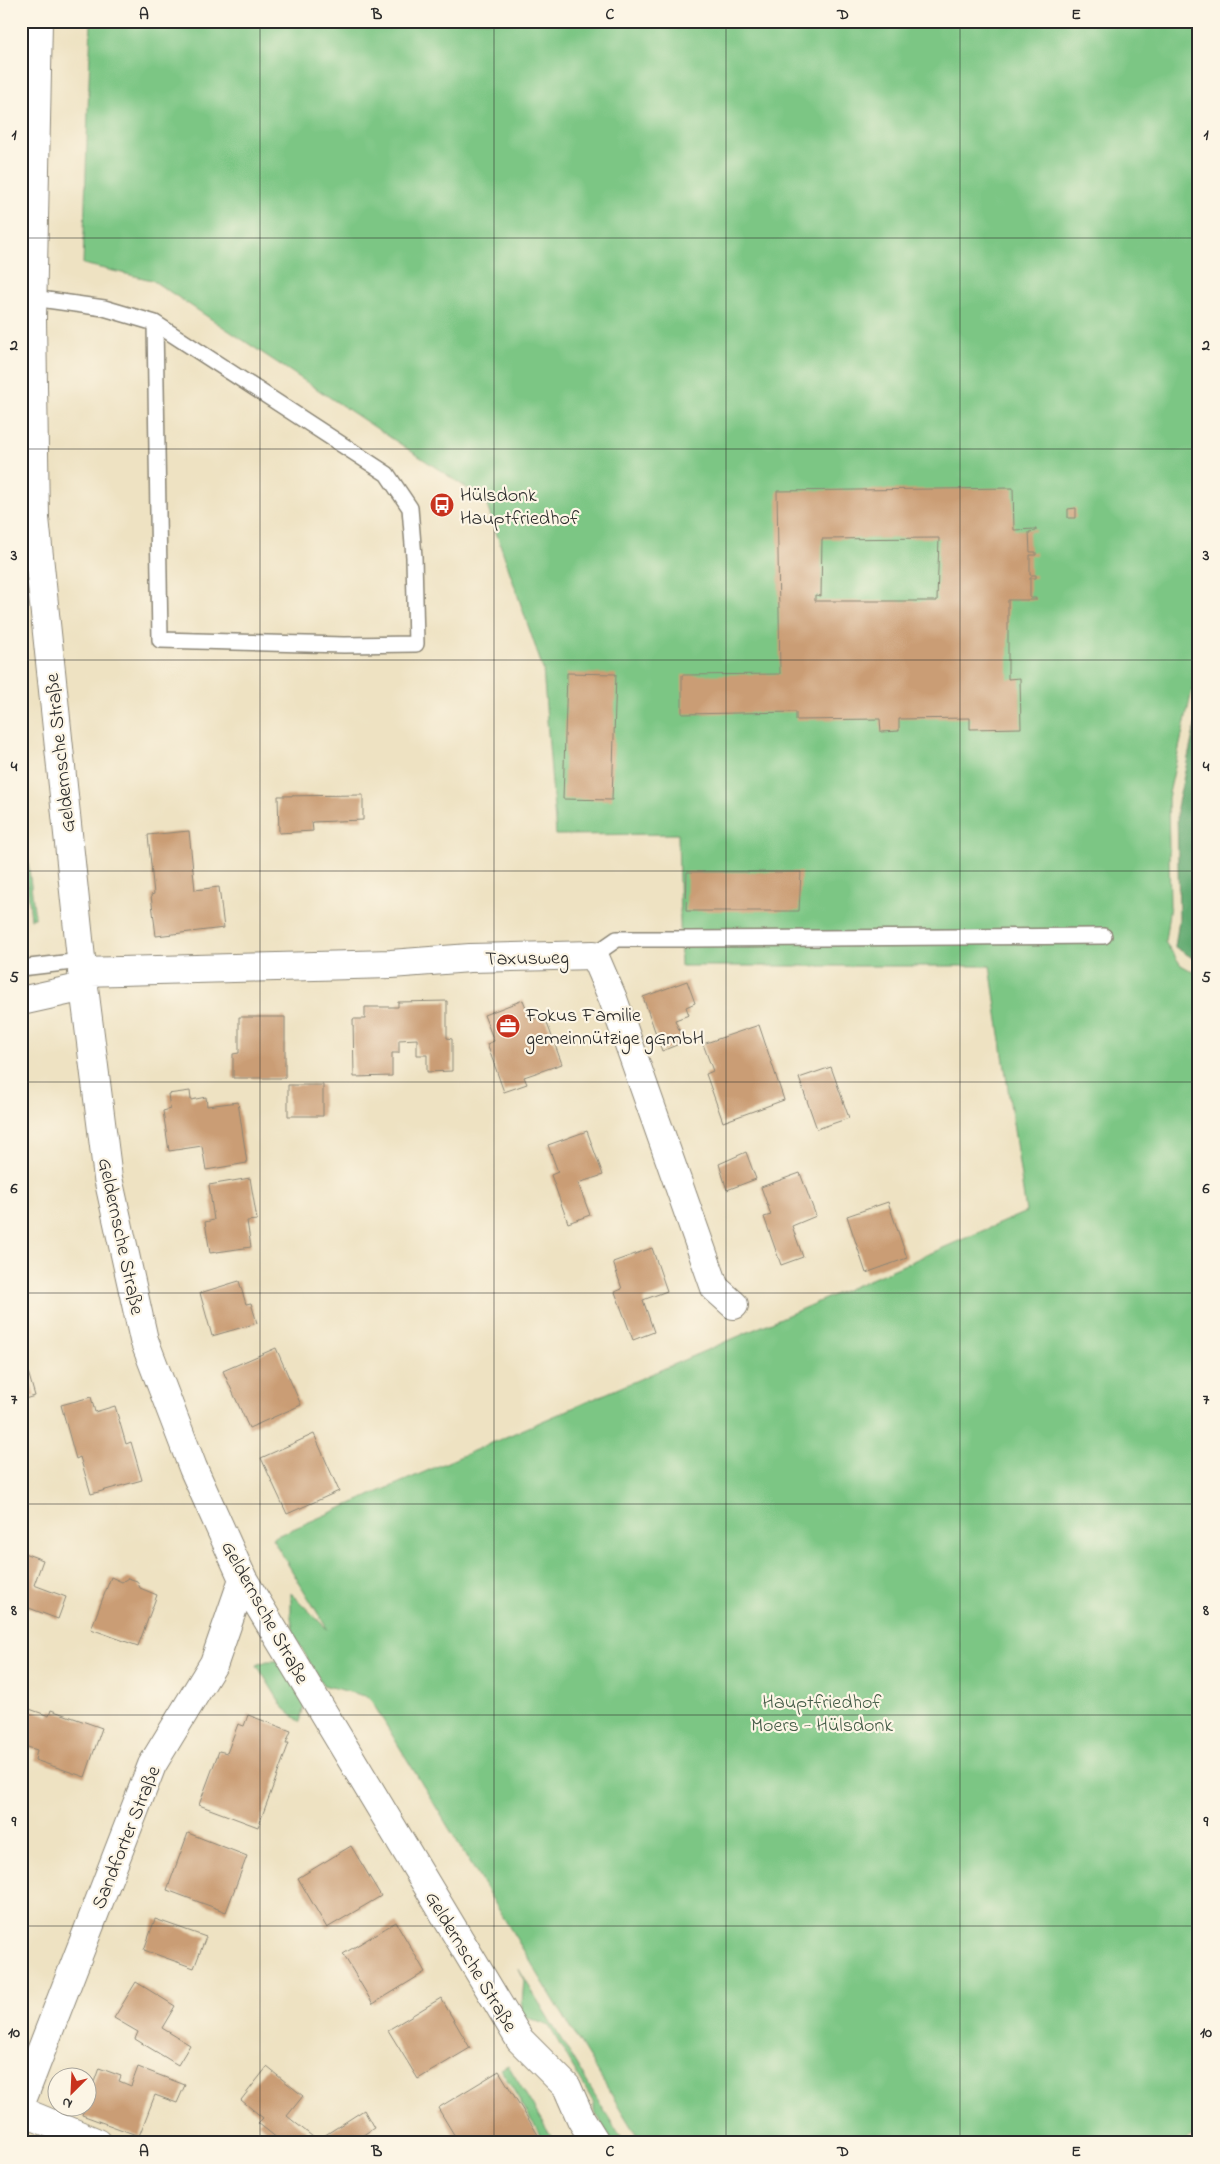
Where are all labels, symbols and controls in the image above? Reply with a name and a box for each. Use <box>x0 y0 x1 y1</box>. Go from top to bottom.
text: A <box>139 3 149 27</box>
text: B <box>371 3 383 27</box>
text: C <box>606 3 615 27</box>
text: D <box>836 3 849 27</box>
text: E <box>1071 3 1081 27</box>
text: 1 <box>11 123 17 147</box>
text: 1 <box>1203 123 1209 147</box>
text: 2 <box>9 334 18 358</box>
text: 2 <box>1201 334 1210 358</box>
place label: Hülsdonk Hauptfriedhof <box>460 482 580 534</box>
bus stop icon: Hülsdonk Hauptfriedhof <box>429 492 455 518</box>
text: 3 <box>10 544 18 568</box>
text: 3 <box>1202 544 1210 568</box>
street label: Geldernsche Straße <box>39 672 84 834</box>
text: 4 <box>10 755 18 779</box>
text: 4 <box>1202 755 1210 779</box>
street label: Taxusweg <box>485 944 569 976</box>
text: 5 <box>9 966 19 990</box>
text: 5 <box>1201 966 1211 990</box>
place label: Fokus Familie gemeinnützige gGmbH <box>525 1002 704 1055</box>
office icon: Fokus Familie gemeinnützige gGmbH <box>495 1013 521 1039</box>
street label: Geldernsche Straße <box>89 1155 150 1318</box>
text: 6 <box>9 1177 18 1201</box>
text: 6 <box>1201 1177 1210 1201</box>
text: 7 <box>11 1388 18 1412</box>
text: 7 <box>1203 1388 1210 1412</box>
street label: Geldernsche Straße <box>212 1536 315 1690</box>
text: 8 <box>10 1599 17 1623</box>
text: 8 <box>1202 1599 1209 1623</box>
park label: Hauptfriedhof Moers - Hülsdonk <box>751 1689 893 1741</box>
street label: Sandforter Straße <box>85 1762 169 1914</box>
text: 9 <box>11 1810 17 1834</box>
text: 9 <box>1203 1810 1209 1834</box>
street label: Geldernsche Straße <box>416 1886 523 2038</box>
text: 10 <box>8 2021 20 2045</box>
text: 10 <box>1200 2021 1212 2045</box>
north arrow <box>48 2066 98 2116</box>
text: N <box>59 2091 76 2114</box>
text: A <box>139 2140 149 2164</box>
text: B <box>371 2140 383 2164</box>
text: C <box>606 2140 615 2164</box>
text: D <box>836 2140 849 2164</box>
text: E <box>1071 2140 1081 2164</box>

